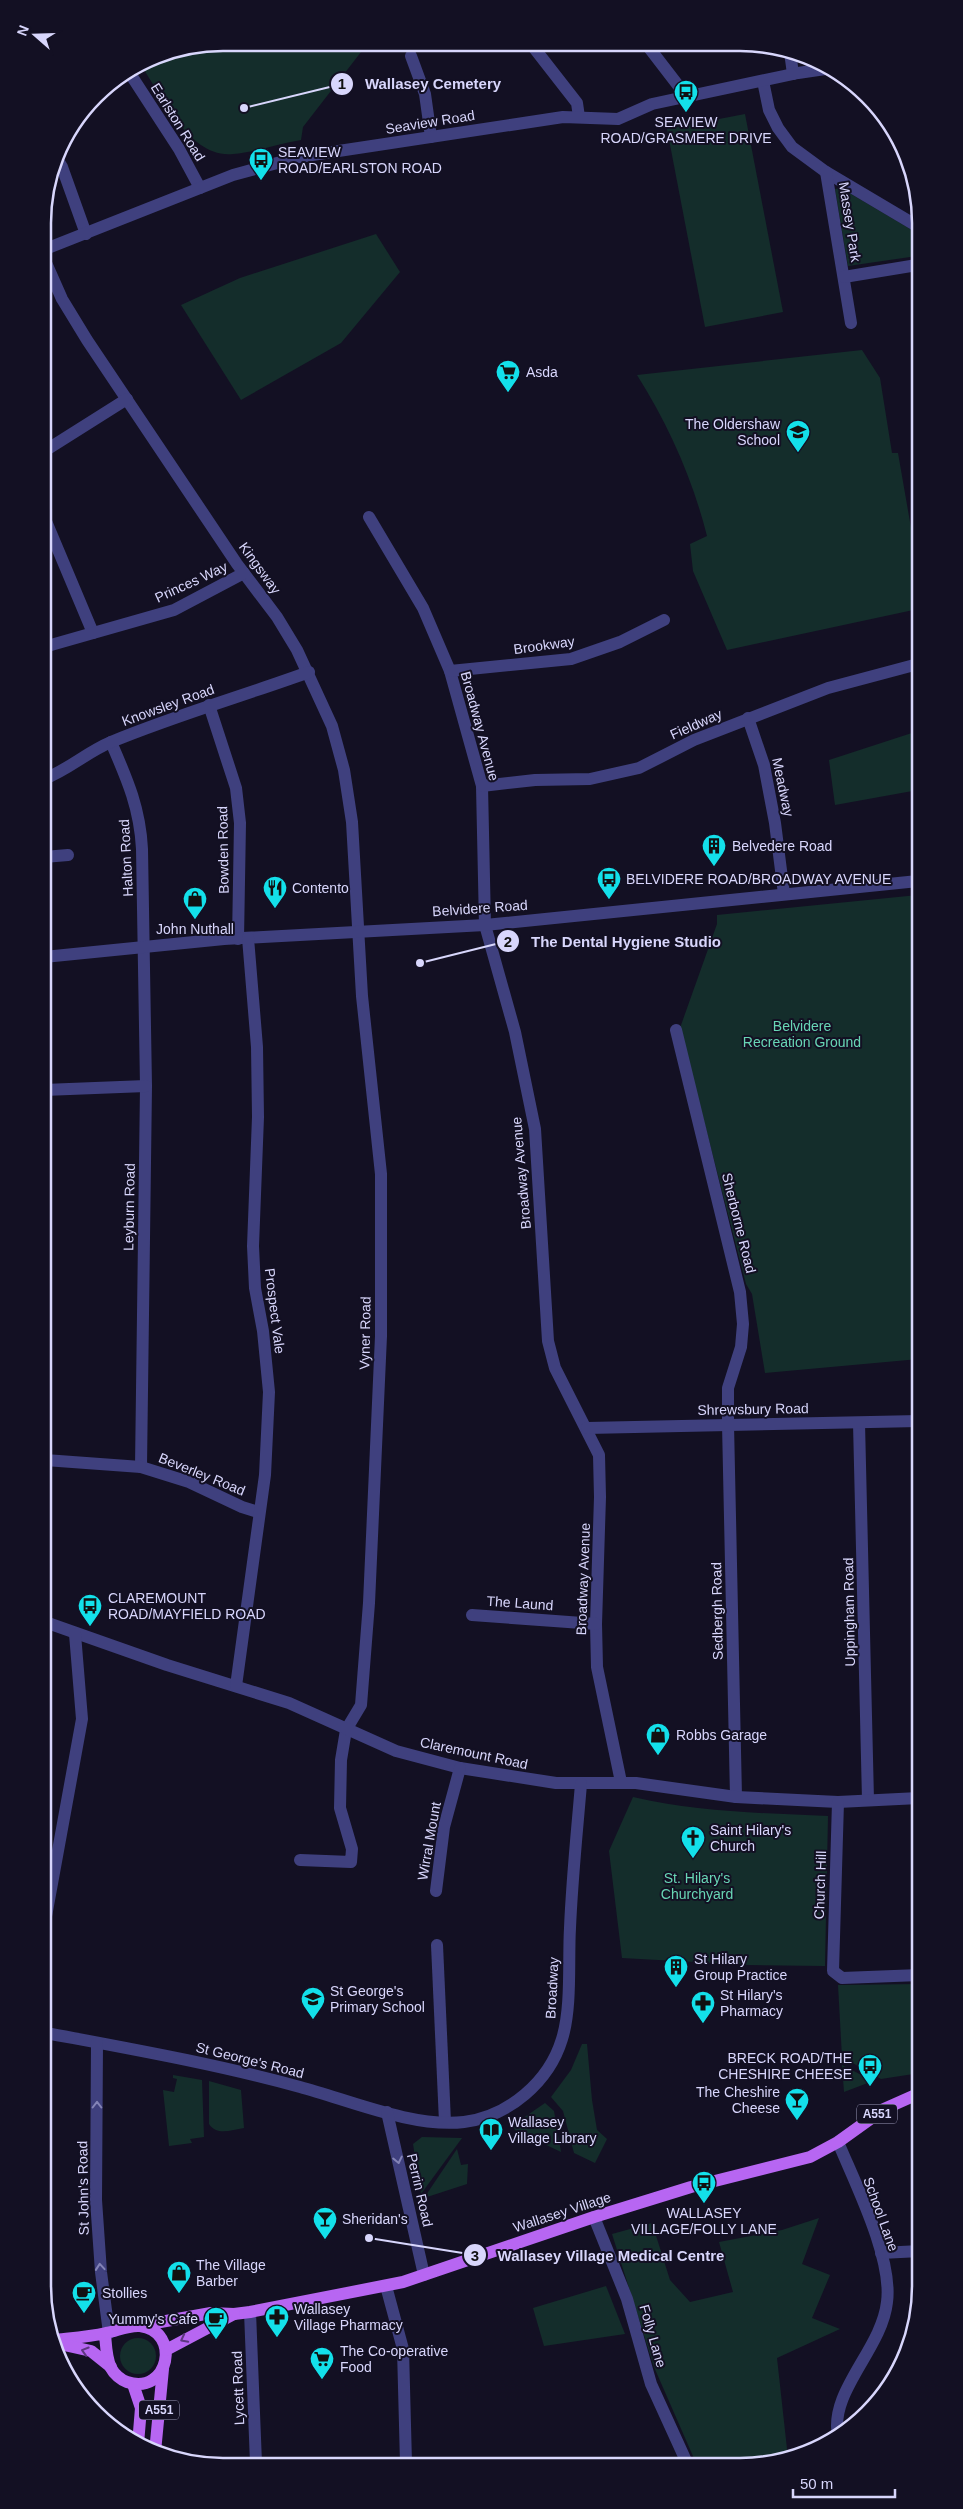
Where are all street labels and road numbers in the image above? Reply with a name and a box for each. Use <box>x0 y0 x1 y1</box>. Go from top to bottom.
street label: Earlston Road <box>148 80 208 164</box>
street label: Seaview Road <box>384 107 476 137</box>
street label: Massey Park <box>836 181 864 264</box>
street label: Kingsway <box>236 539 284 597</box>
street label: Princes Way <box>152 558 230 606</box>
street label: Brookway <box>512 633 576 657</box>
street label: Broadway Avenue <box>458 670 502 783</box>
street label: Knowsley Road <box>120 681 216 729</box>
street label: Fieldway <box>668 705 724 743</box>
street label: Meadway <box>769 756 797 818</box>
street label: Bowden Road <box>214 806 232 894</box>
street label: Halton Road <box>116 819 136 897</box>
street label: Belvidere Road <box>432 897 528 919</box>
street label: Broadway Avenue <box>508 1116 534 1230</box>
street label: Leyburn Road <box>120 1163 138 1251</box>
street label: Sherborne Road <box>719 1171 759 1275</box>
street label: Prospect Vale <box>262 1267 288 1355</box>
street label: Vyner Road <box>356 1296 374 1370</box>
street label: Shrewsbury Road <box>697 1400 809 1418</box>
street label: Beverley Road <box>156 1449 248 1499</box>
street label: Broadway Avenue <box>573 1522 593 1636</box>
street label: Uppingham Road <box>840 1557 858 1667</box>
street label: Sedbergh Road <box>708 1562 726 1660</box>
street label: The Laund <box>486 1593 554 1613</box>
street label: Claremount Road <box>419 1734 529 1772</box>
street label: Wirral Mount <box>414 1800 444 1881</box>
street label: Church Hill <box>811 1851 829 1919</box>
street label: Broadway <box>542 1956 562 2020</box>
street label: St George's Road <box>194 2039 306 2081</box>
road number: A551 <box>857 2104 897 2124</box>
street label: St John's Road <box>74 2141 92 2235</box>
street label: Perrin Road <box>404 2152 436 2228</box>
street label: School Lane <box>860 2175 902 2254</box>
street label: Wallasey Village <box>511 2189 613 2235</box>
street label: Folly Lane <box>636 2303 670 2369</box>
street label: Lycett Road <box>229 2351 247 2425</box>
road number: A551 <box>139 2400 179 2420</box>

